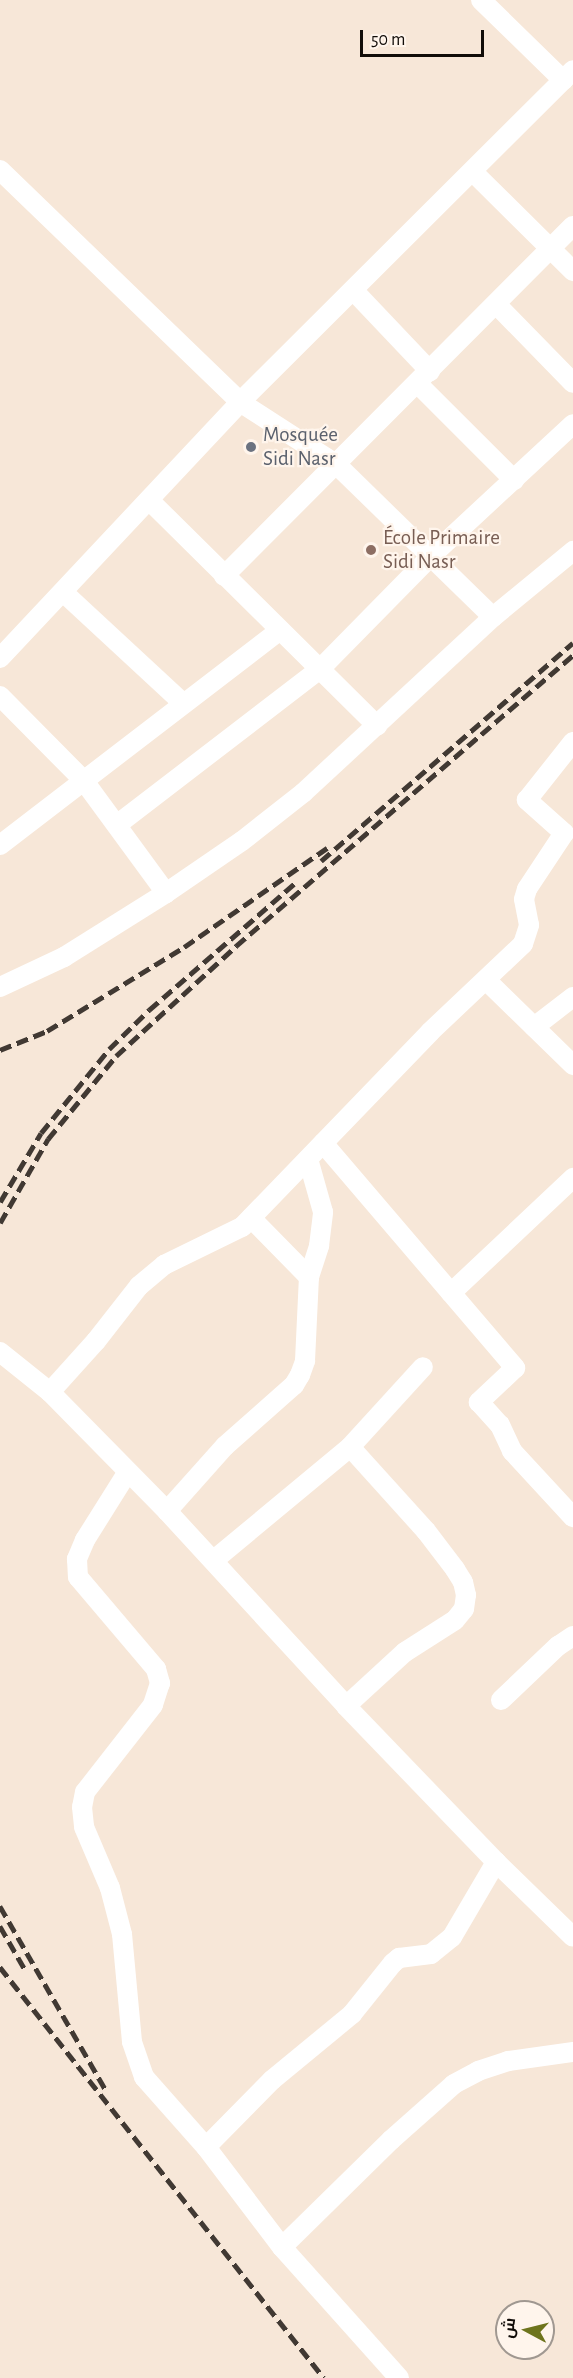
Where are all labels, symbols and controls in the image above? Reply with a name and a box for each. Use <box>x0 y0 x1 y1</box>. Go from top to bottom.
scale bar <box>363 18 488 56</box>
text: 50 m <box>371 31 405 49</box>
place label: Mosquée Sidi Nasr <box>263 422 338 472</box>
marker: Mosquée Sidi Nasr <box>244 440 258 454</box>
place label: École Primaire Sidi Nasr <box>383 525 500 575</box>
marker: École Primaire Sidi Nasr <box>364 543 378 557</box>
north arrow <box>495 2300 555 2360</box>
text: ش <box>500 2317 518 2339</box>

